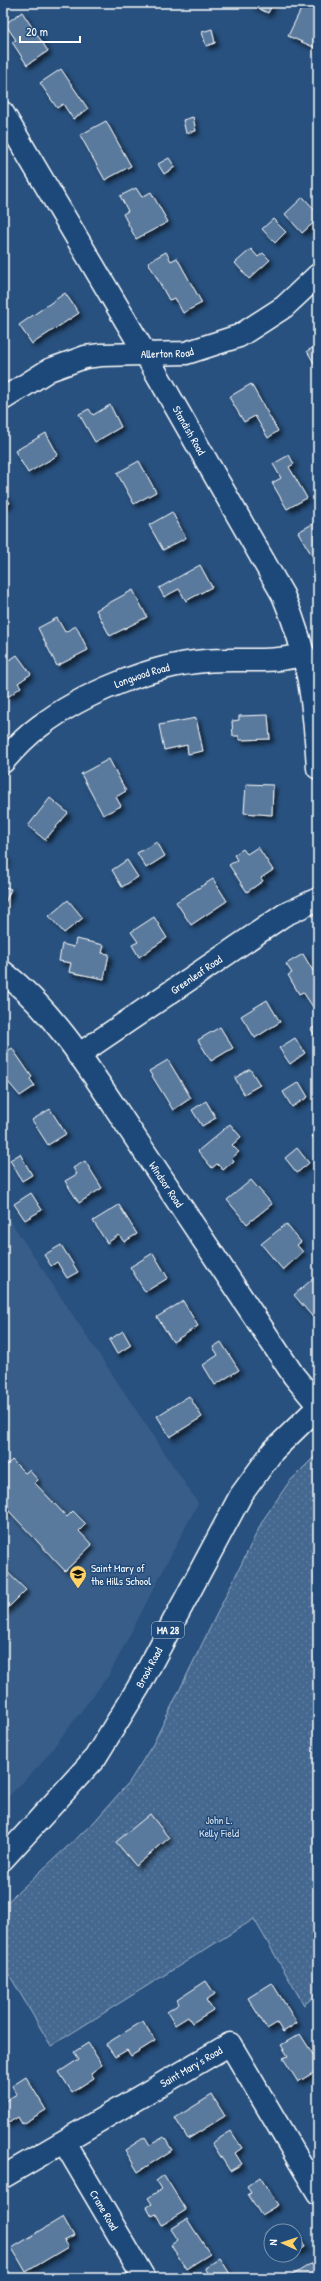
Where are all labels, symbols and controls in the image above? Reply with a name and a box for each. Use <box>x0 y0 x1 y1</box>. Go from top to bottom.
scale bar <box>20 18 80 44</box>
text: 20 m <box>26 23 48 40</box>
street label: Allerton Road <box>141 344 196 361</box>
street label: Standish Road <box>170 403 209 458</box>
street label: Longwood Road <box>112 660 171 691</box>
street label: Greenleaf Road <box>168 952 225 997</box>
street label: Windsor Road <box>146 1159 187 1210</box>
place label: Saint Mary of the Hills School <box>91 1561 151 1588</box>
school or university icon: Saint Mary of the Hills School <box>68 1564 88 1589</box>
road number: MA 28 <box>152 1622 184 1638</box>
street label: Brook Road <box>132 1644 166 1690</box>
park label: John L. Kelly Field <box>199 1813 240 1840</box>
street label: Saint Mary's Road <box>158 2043 225 2090</box>
street label: Crane Road <box>87 2187 122 2233</box>
north arrow <box>263 2223 303 2263</box>
text: N <box>266 2239 280 2246</box>

